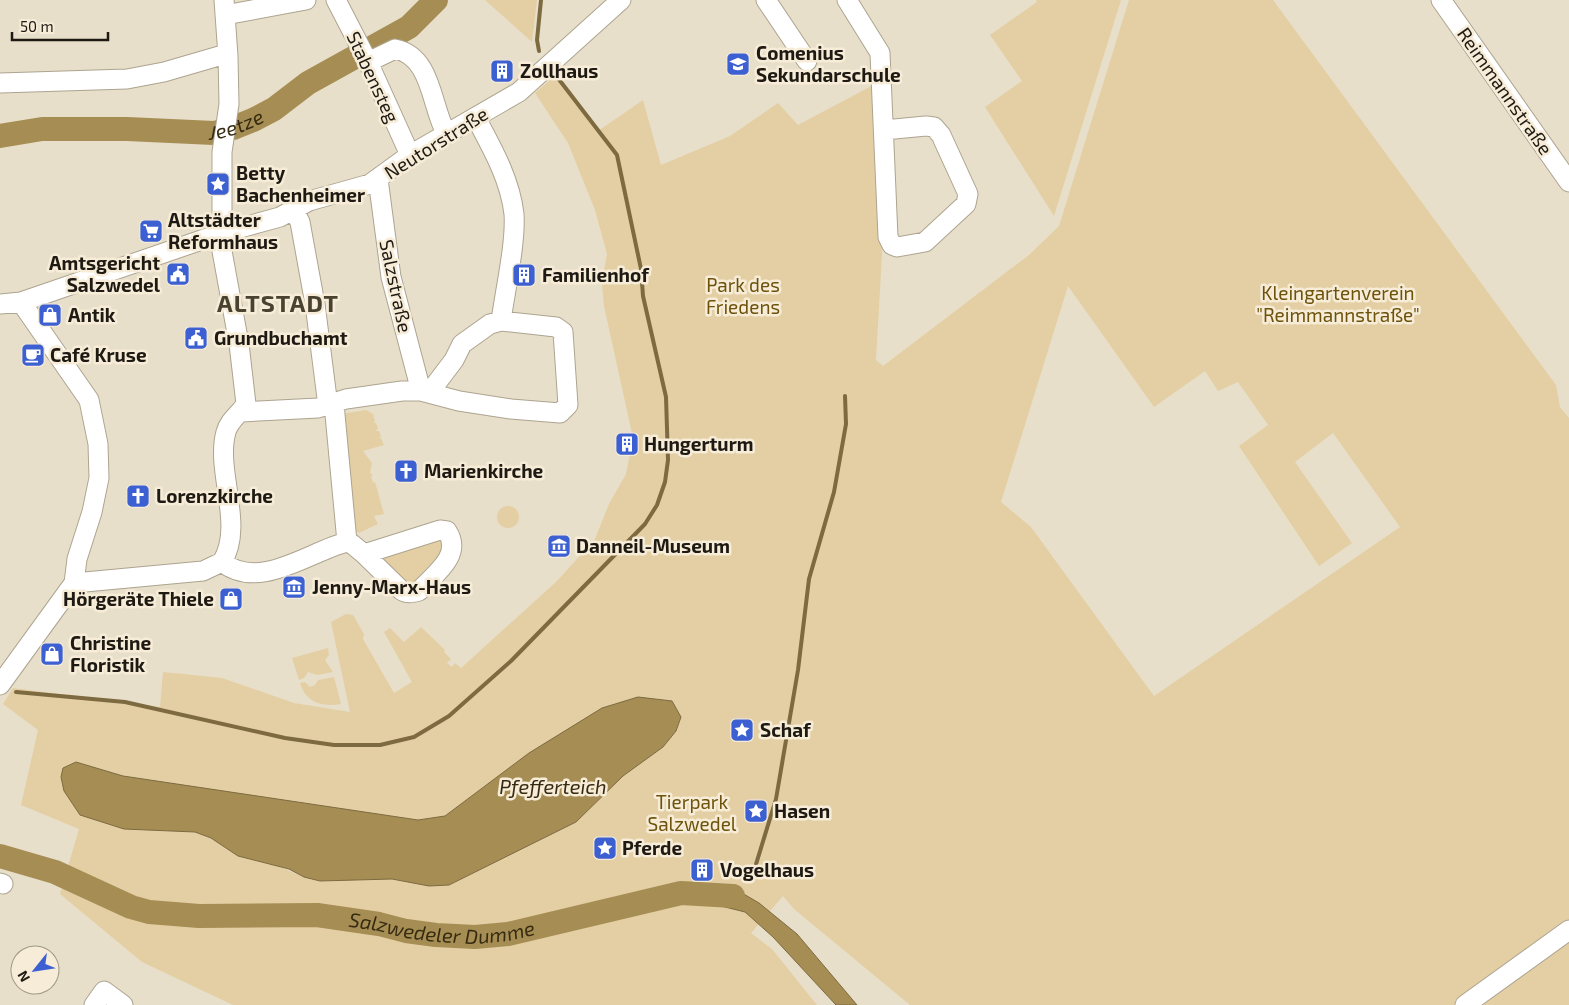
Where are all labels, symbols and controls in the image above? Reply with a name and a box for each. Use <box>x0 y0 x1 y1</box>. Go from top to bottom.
scale bar <box>12 10 109 42</box>
text: 50 m <box>20 17 54 35</box>
street label: Reimmannstraße <box>1453 23 1558 159</box>
street label: Stabensteg <box>342 28 405 126</box>
place label: Comenius Sekundarschule <box>756 41 901 86</box>
school or university icon: Comenius Sekundarschule <box>725 51 751 77</box>
building icon: Zollhaus <box>489 58 515 84</box>
place label: Zollhaus <box>520 59 598 82</box>
street label: Neutorstraße <box>380 102 492 184</box>
water label: Jeetze <box>208 104 268 144</box>
place label: Betty Bachenheimer <box>236 161 365 206</box>
place icon: Betty Bachenheimer <box>205 171 231 197</box>
place label: Altstädter Reformhaus <box>168 208 278 253</box>
supermarket icon: Altstädter Reformhaus <box>138 218 164 244</box>
street label: Salzstraße <box>375 237 418 334</box>
place label: Amtsgericht Salzwedel <box>49 251 161 296</box>
public building icon: Amtsgericht Salzwedel <box>165 261 191 287</box>
building icon: Familienhof <box>511 262 537 288</box>
place label: Familienhof <box>542 263 650 286</box>
park label: Park des Friedens <box>706 273 780 318</box>
park label: Kleingartenverein "Reimmannstraße" <box>1256 281 1420 326</box>
district label: ALTSTADT <box>217 288 339 317</box>
shop icon: Antik <box>37 302 63 328</box>
place label: Antik <box>68 303 116 326</box>
public building icon: Grundbuchamt <box>183 325 209 351</box>
place label: Grundbuchamt <box>214 326 348 349</box>
cafe icon: Café Kruse <box>20 342 46 368</box>
place label: Café Kruse <box>50 343 147 366</box>
building icon: Hungerturm <box>614 431 640 457</box>
place label: Hungerturm <box>644 432 754 455</box>
church icon: Marienkirche <box>393 458 419 484</box>
place label: Marienkirche <box>424 459 544 482</box>
church icon: Lorenzkirche <box>125 483 151 509</box>
place label: Lorenzkirche <box>156 484 273 507</box>
museum icon: Danneil-Museum <box>546 533 572 559</box>
place label: Danneil-Museum <box>576 534 730 557</box>
museum icon: Jenny-Marx-Haus <box>281 574 307 600</box>
place label: Jenny-Marx-Haus <box>312 575 471 599</box>
shop icon: Hörgeräte Thiele <box>218 586 244 612</box>
place label: Hörgeräte Thiele <box>63 587 214 610</box>
place label: Christine Floristik <box>70 631 151 676</box>
shop icon: Christine Floristik <box>39 641 65 667</box>
place icon: Schaf <box>729 717 755 743</box>
place label: Schaf <box>760 718 812 741</box>
water label: Pfefferteich <box>499 774 607 798</box>
park label: Tierpark Salzwedel <box>648 790 737 835</box>
place icon: Hasen <box>743 798 769 824</box>
place label: Hasen <box>774 799 830 822</box>
place icon: Pferde <box>592 835 618 861</box>
place label: Pferde <box>622 836 682 859</box>
building icon: Vogelhaus <box>689 857 715 883</box>
place label: Vogelhaus <box>720 858 814 881</box>
water label: Salzwedeler Dumme <box>348 907 537 948</box>
north arrow <box>10 945 60 995</box>
text: N <box>13 968 33 985</box>

